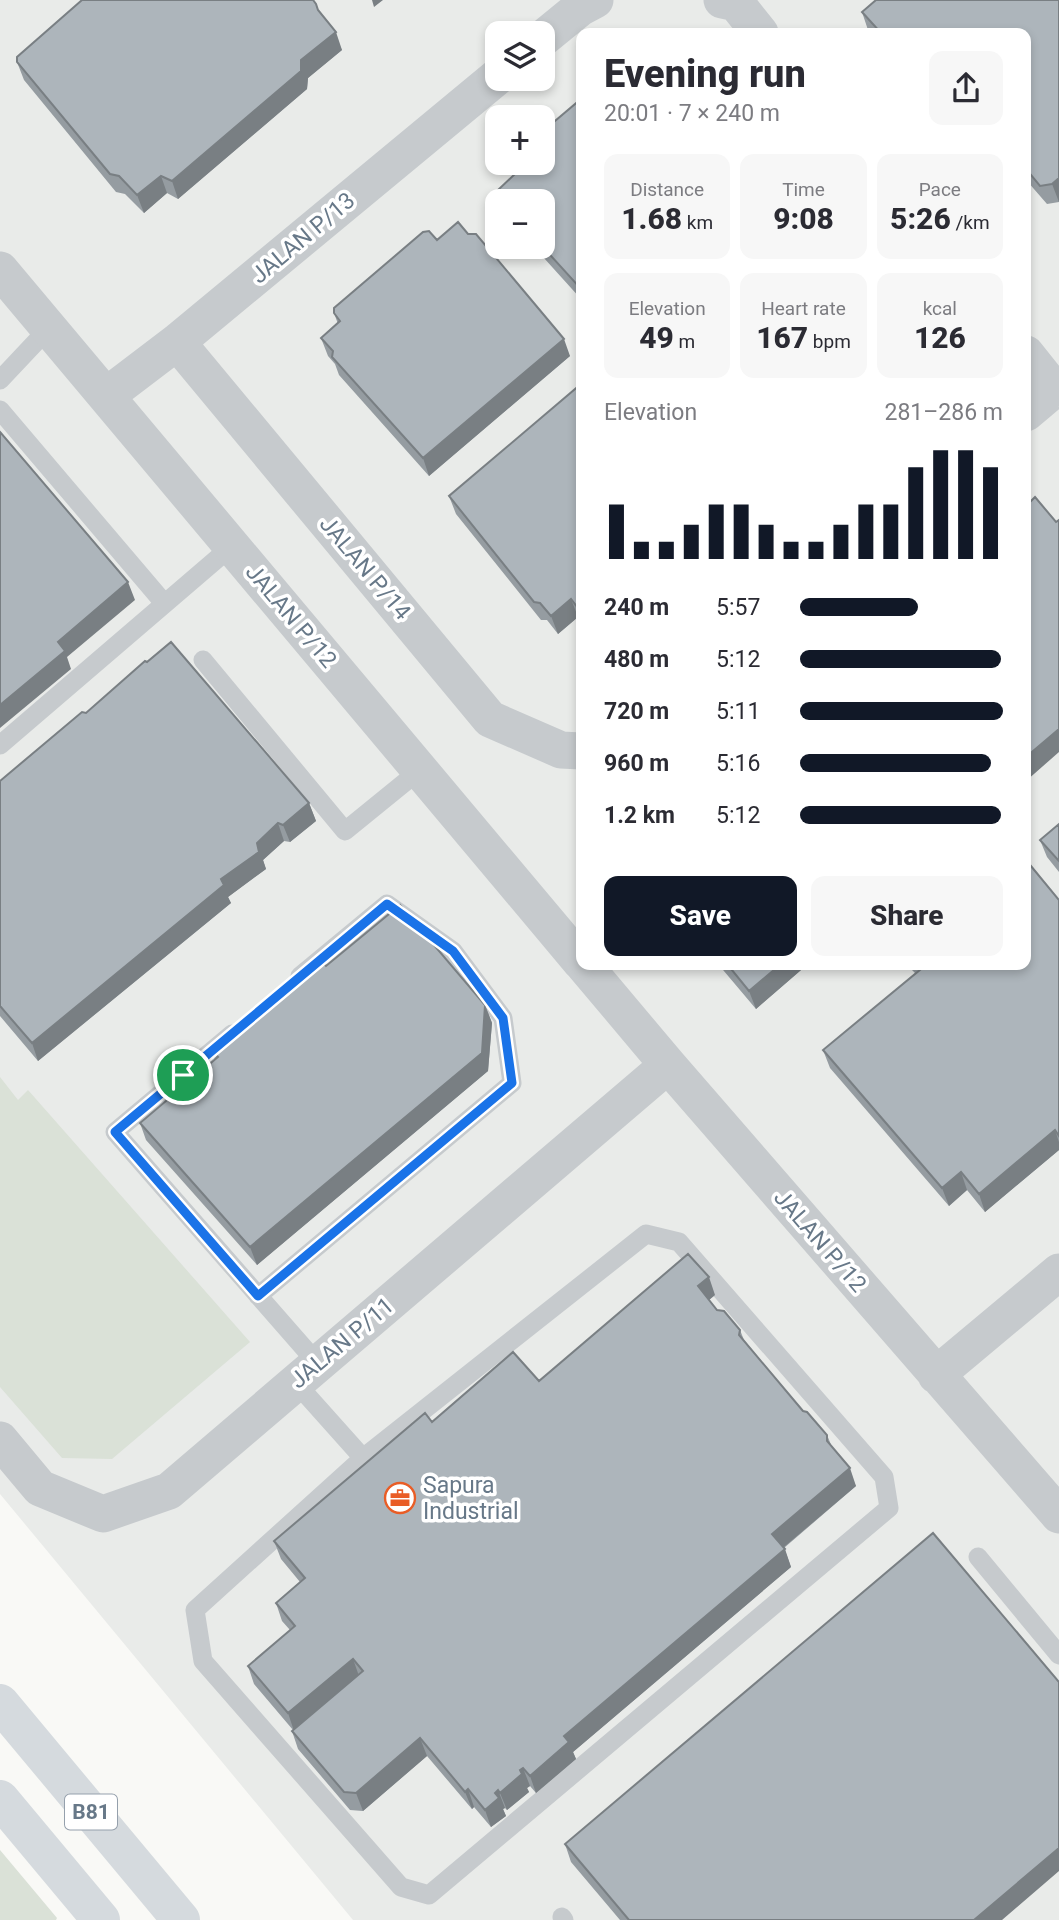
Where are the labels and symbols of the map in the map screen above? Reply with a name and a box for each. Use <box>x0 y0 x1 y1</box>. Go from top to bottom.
street label: JALAN P/13 <box>246 187 360 289</box>
street label: JALAN P/14 <box>314 511 416 625</box>
street label: JALAN P/12 <box>240 559 342 673</box>
pin <box>153 1045 213 1105</box>
street label: JALAN P/12 <box>768 1184 872 1298</box>
street label: JALAN P/11 <box>285 1292 399 1394</box>
place label: Sapura Industrial <box>423 1472 519 1525</box>
office icon: Sapura Industrial <box>383 1481 417 1515</box>
road number: B81 <box>65 1794 117 1829</box>

